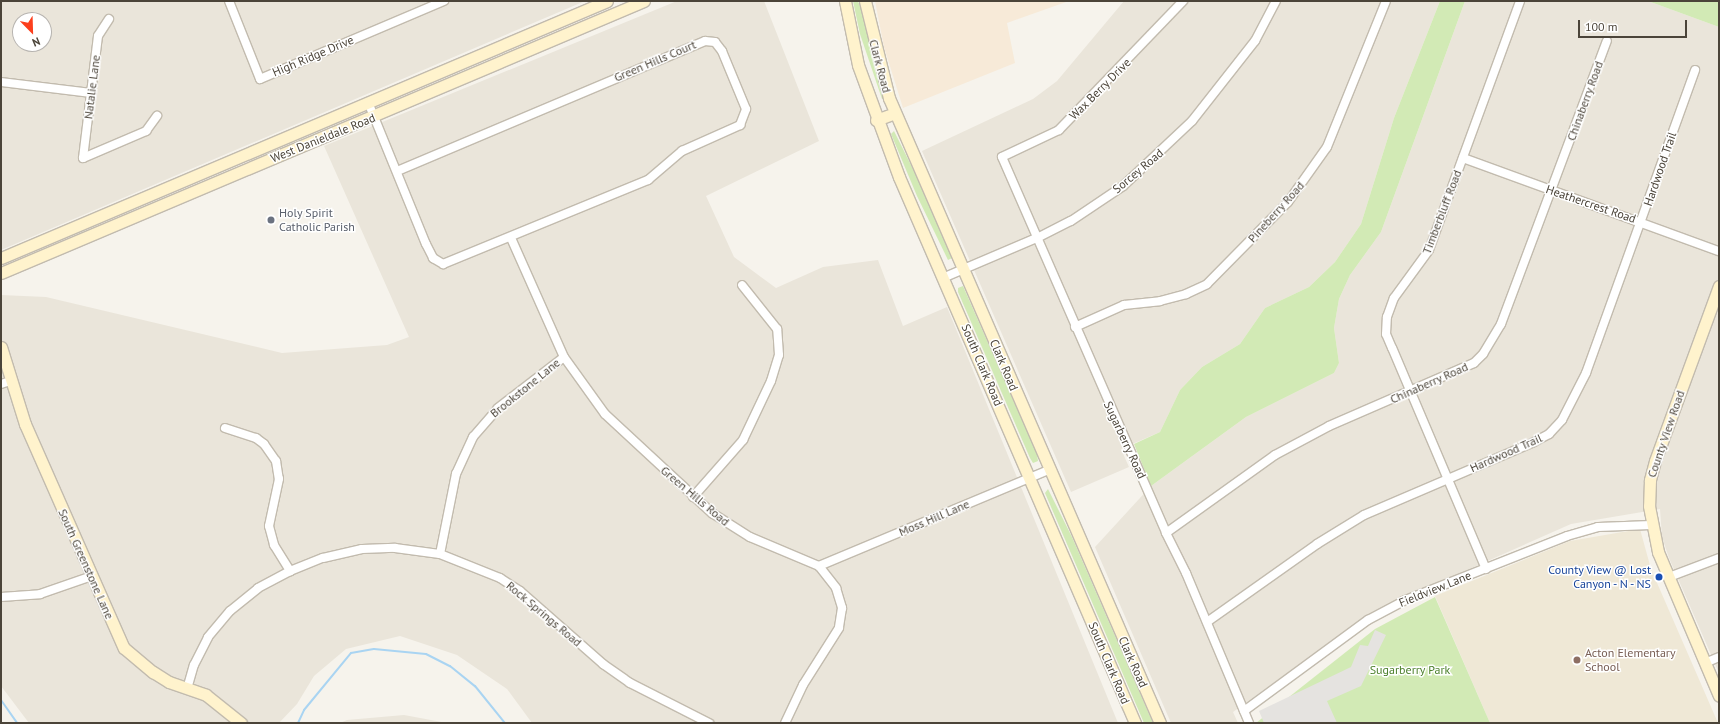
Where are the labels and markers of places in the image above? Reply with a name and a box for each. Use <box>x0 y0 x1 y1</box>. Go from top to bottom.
place label: Holy Spirit Catholic Parish <box>279 206 355 234</box>
marker: Holy Spirit Catholic Parish <box>266 215 276 225</box>
place label: County View @ Lost Canyon - N - NS <box>1547 563 1651 591</box>
marker: County View @ Lost Canyon - N - NS <box>1654 572 1664 582</box>
place label: Acton Elementary School <box>1585 646 1676 674</box>
marker: Acton Elementary School <box>1572 655 1582 665</box>

